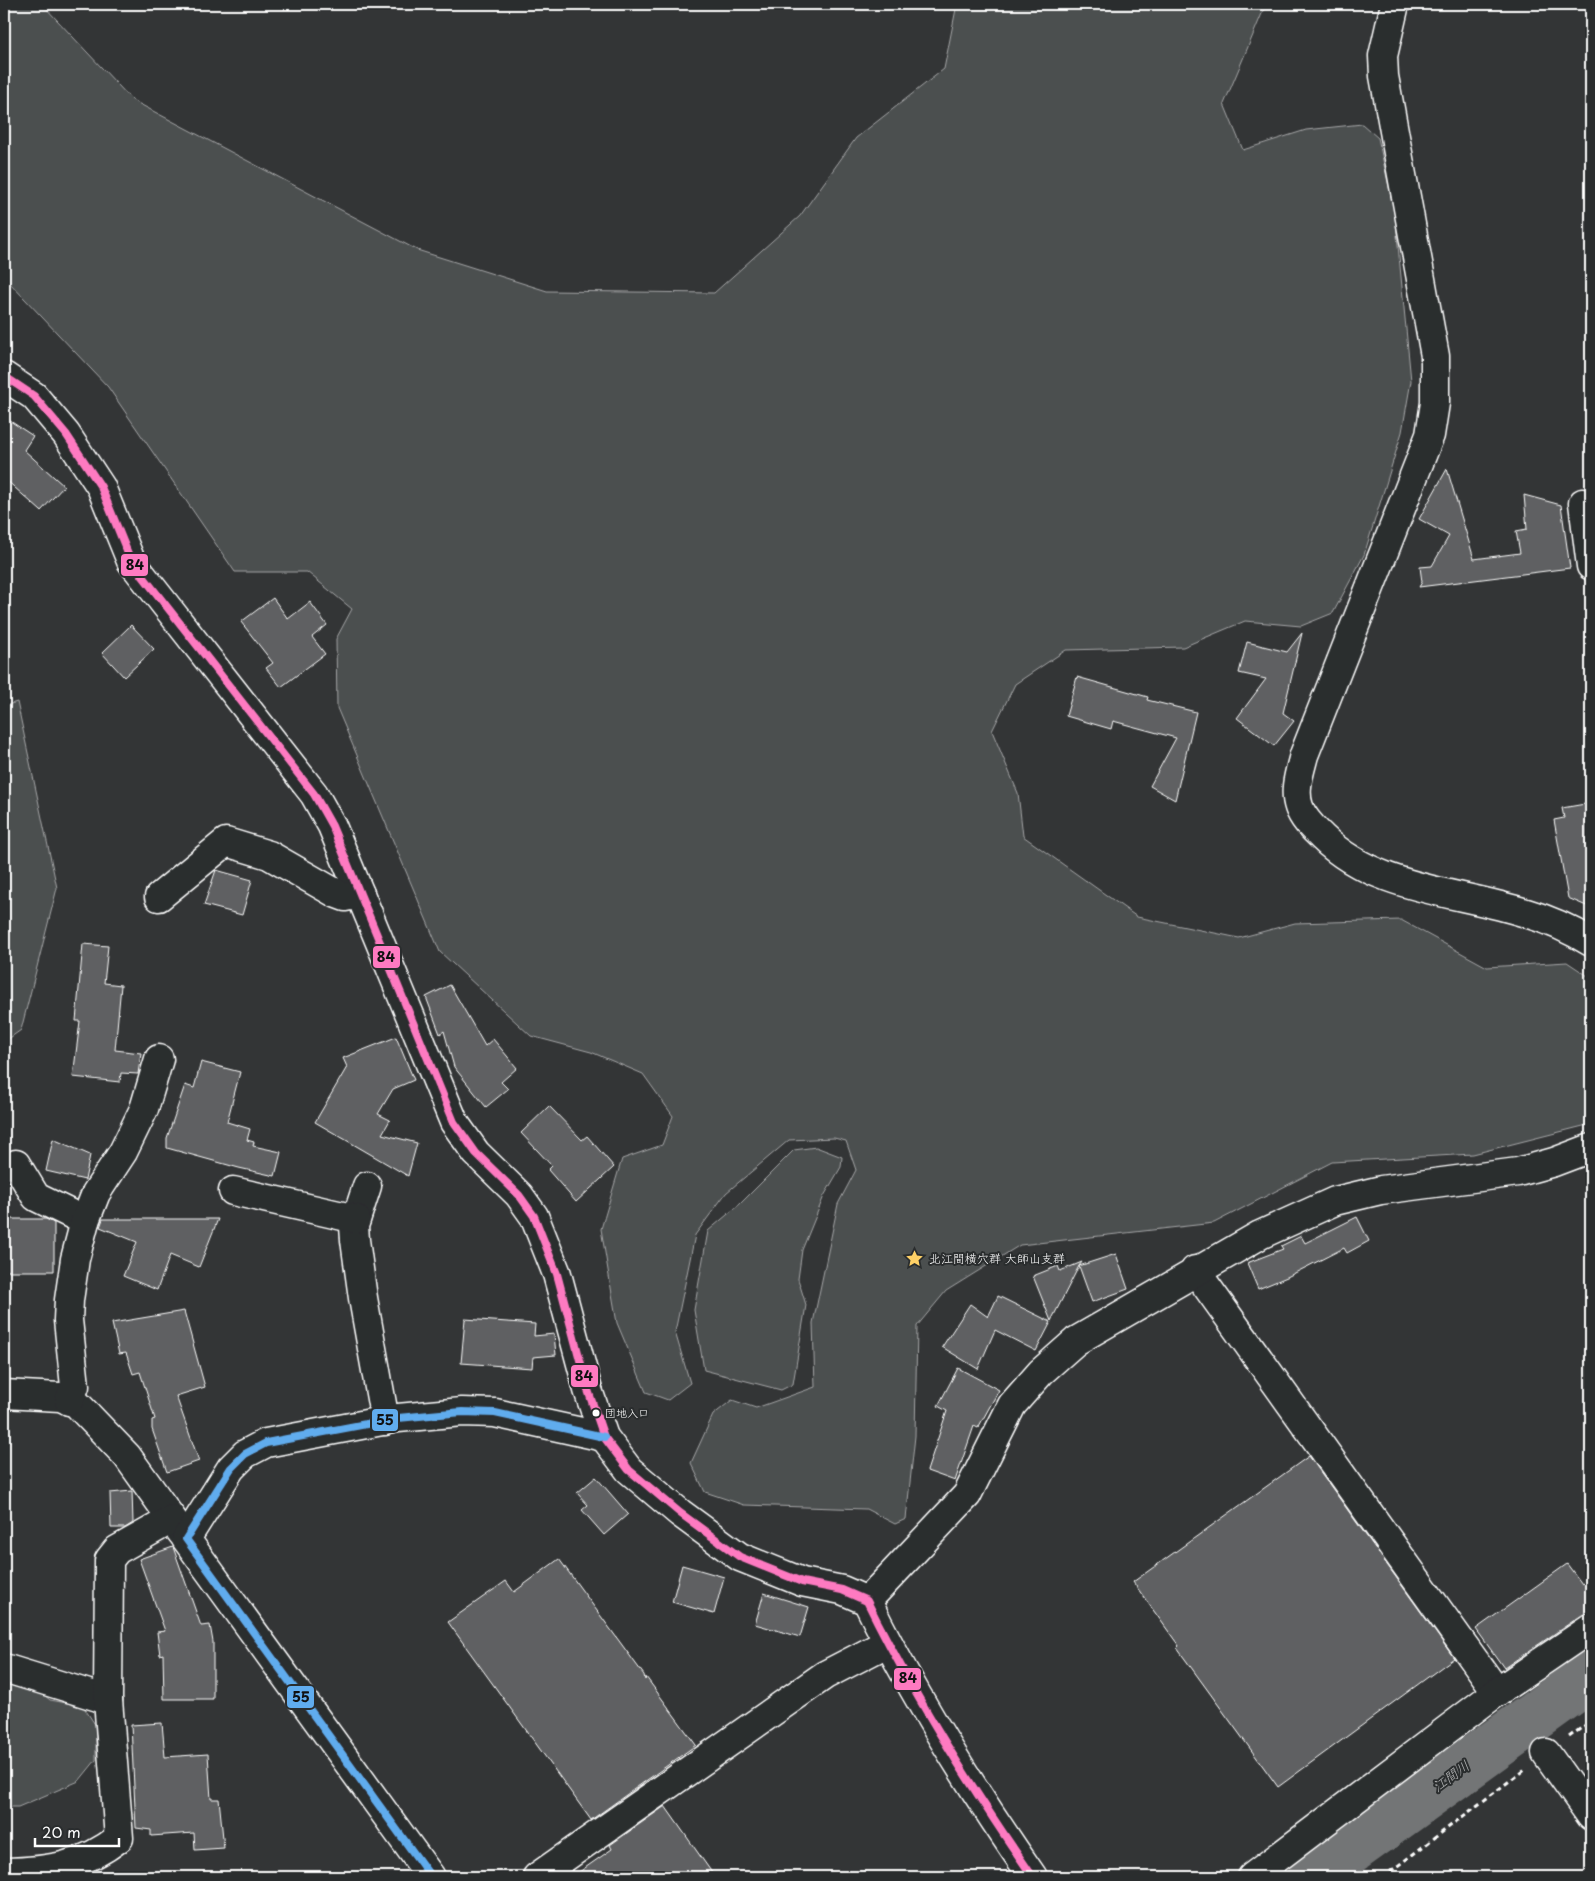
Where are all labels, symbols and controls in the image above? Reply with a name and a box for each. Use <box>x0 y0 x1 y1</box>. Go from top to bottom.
line badge: 84 <box>120 553 149 577</box>
text: 84 <box>126 554 145 575</box>
line badge: 84 <box>372 945 401 969</box>
text: 84 <box>377 946 396 967</box>
place icon: 北江間横穴群 大師山支群 <box>905 1249 925 1269</box>
place label: 北江間横穴群 大師山支群 <box>929 1249 1065 1267</box>
line badge: 84 <box>570 1364 599 1388</box>
text: 84 <box>575 1365 594 1386</box>
place label: 団地入口 <box>605 1404 649 1421</box>
line badge: 55 <box>371 1408 399 1432</box>
marker: 団地入口 <box>591 1408 601 1418</box>
text: 55 <box>376 1409 394 1430</box>
line badge: 84 <box>893 1667 922 1691</box>
text: 84 <box>899 1667 918 1688</box>
line badge: 55 <box>286 1685 315 1709</box>
text: 55 <box>292 1686 310 1707</box>
water label: 江間川 <box>1428 1755 1474 1796</box>
scale bar <box>35 1816 119 1848</box>
text: 20 m <box>42 1820 81 1843</box>

